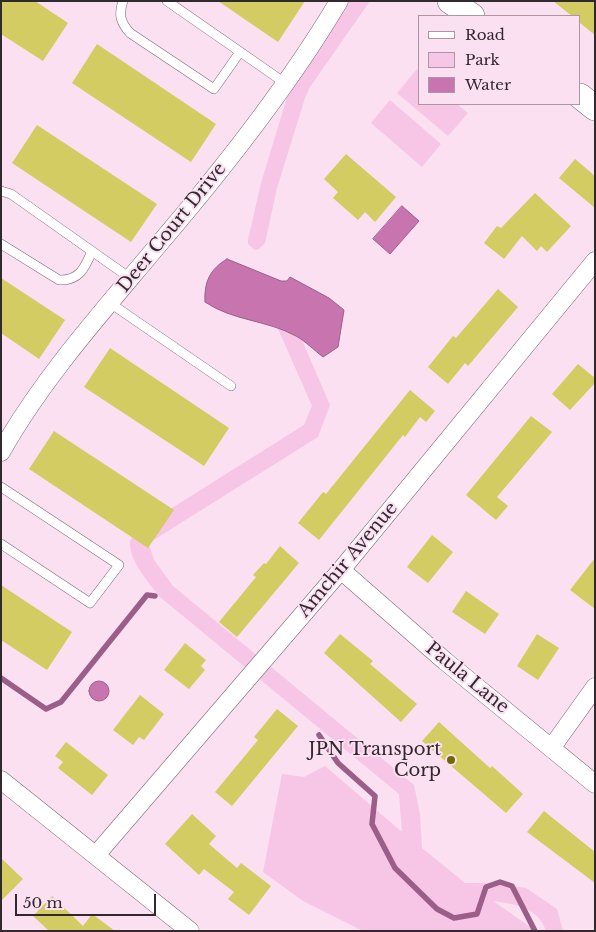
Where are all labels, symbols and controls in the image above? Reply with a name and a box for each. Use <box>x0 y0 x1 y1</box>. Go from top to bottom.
legend <box>418 15 581 105</box>
text: Road <box>465 25 505 44</box>
text: Park <box>465 50 500 69</box>
text: Water <box>465 75 511 94</box>
street label: Deer Court Drive <box>113 159 231 297</box>
street label: Amchir Avenue <box>294 498 402 622</box>
street label: Paula Lane <box>421 638 513 718</box>
place label: JPN Transport Corp <box>308 739 441 782</box>
marker: JPN Transport Corp <box>445 754 457 766</box>
scale bar <box>18 884 159 916</box>
text: 50 m <box>23 893 63 912</box>

